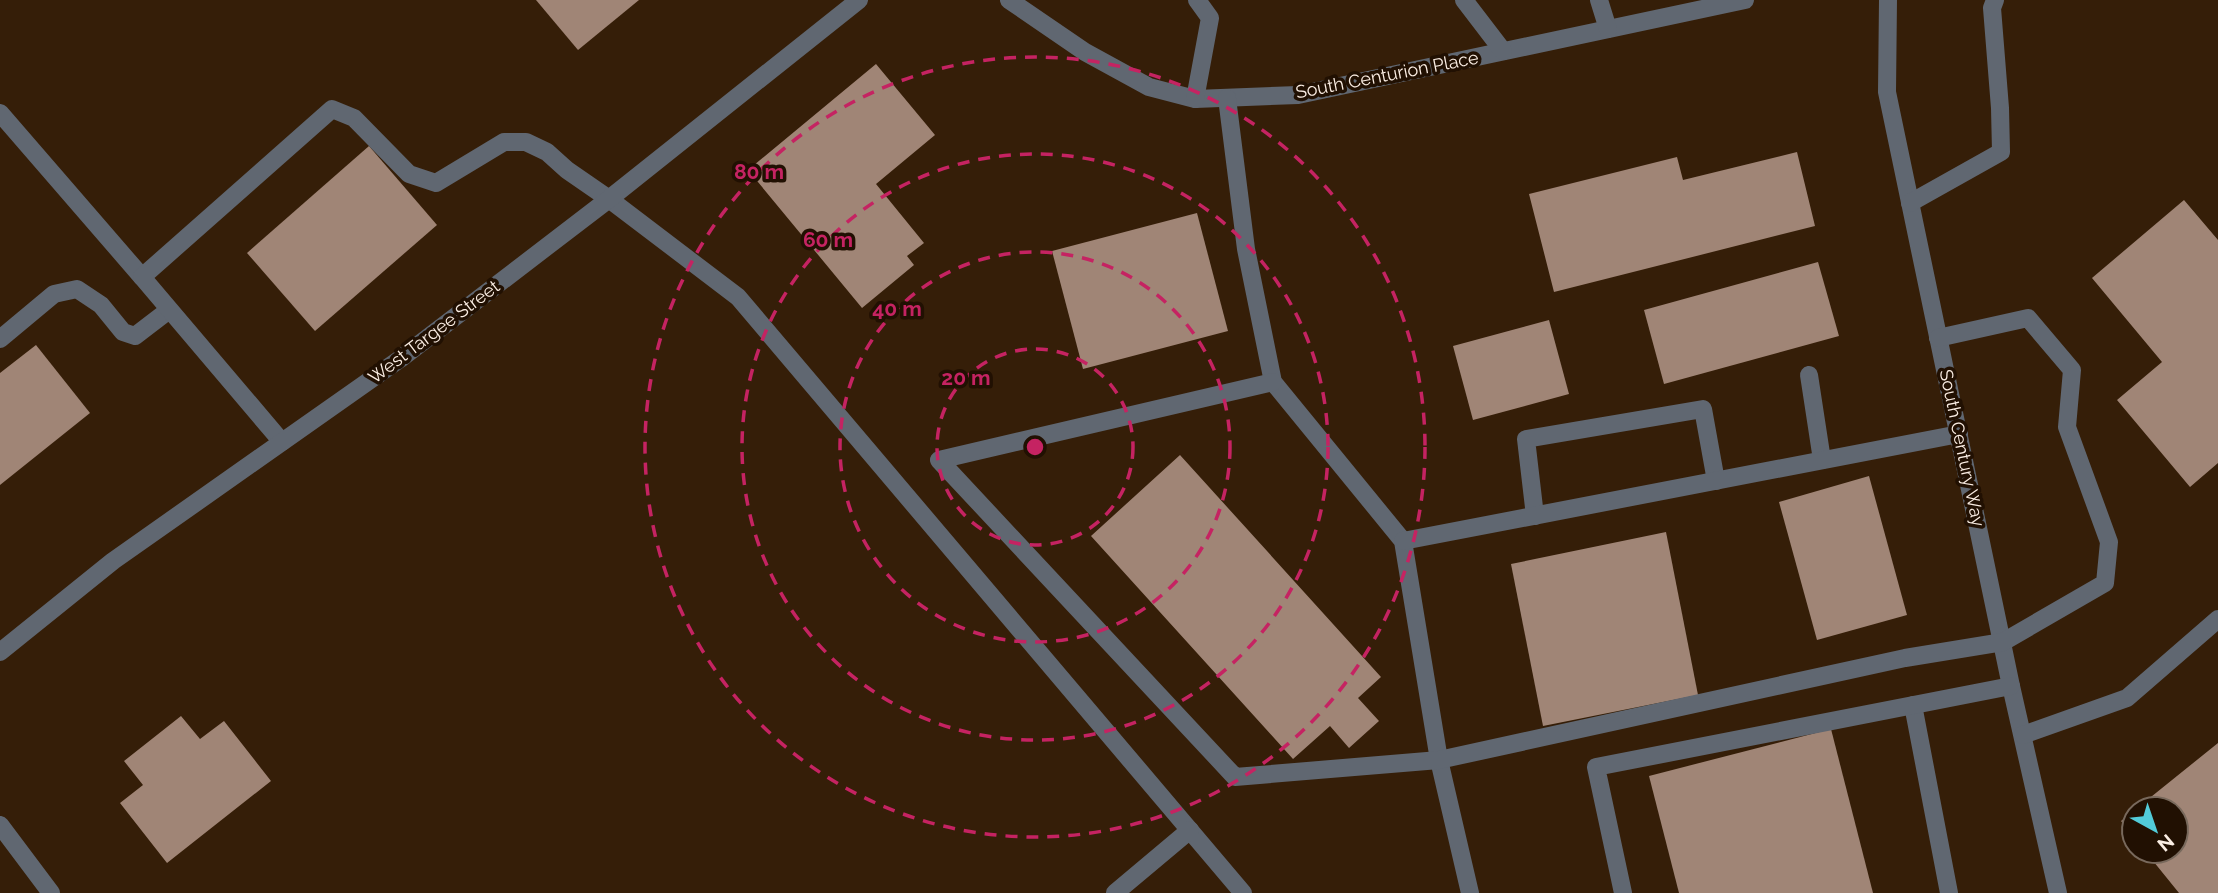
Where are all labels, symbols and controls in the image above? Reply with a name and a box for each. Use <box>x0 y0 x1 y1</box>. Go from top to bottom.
street label: South Centurion Place <box>1294 46 1481 103</box>
text: 80 m <box>734 159 784 184</box>
text: 60 m <box>803 227 853 252</box>
street label: West Targee Street <box>364 275 503 388</box>
text: 40 m <box>872 296 922 321</box>
text: 20 m <box>941 365 991 390</box>
street label: South Century Way <box>1936 367 1989 529</box>
centre of rings <box>1023 435 1047 459</box>
north arrow <box>2120 795 2190 865</box>
text: N <box>2153 830 2179 856</box>

